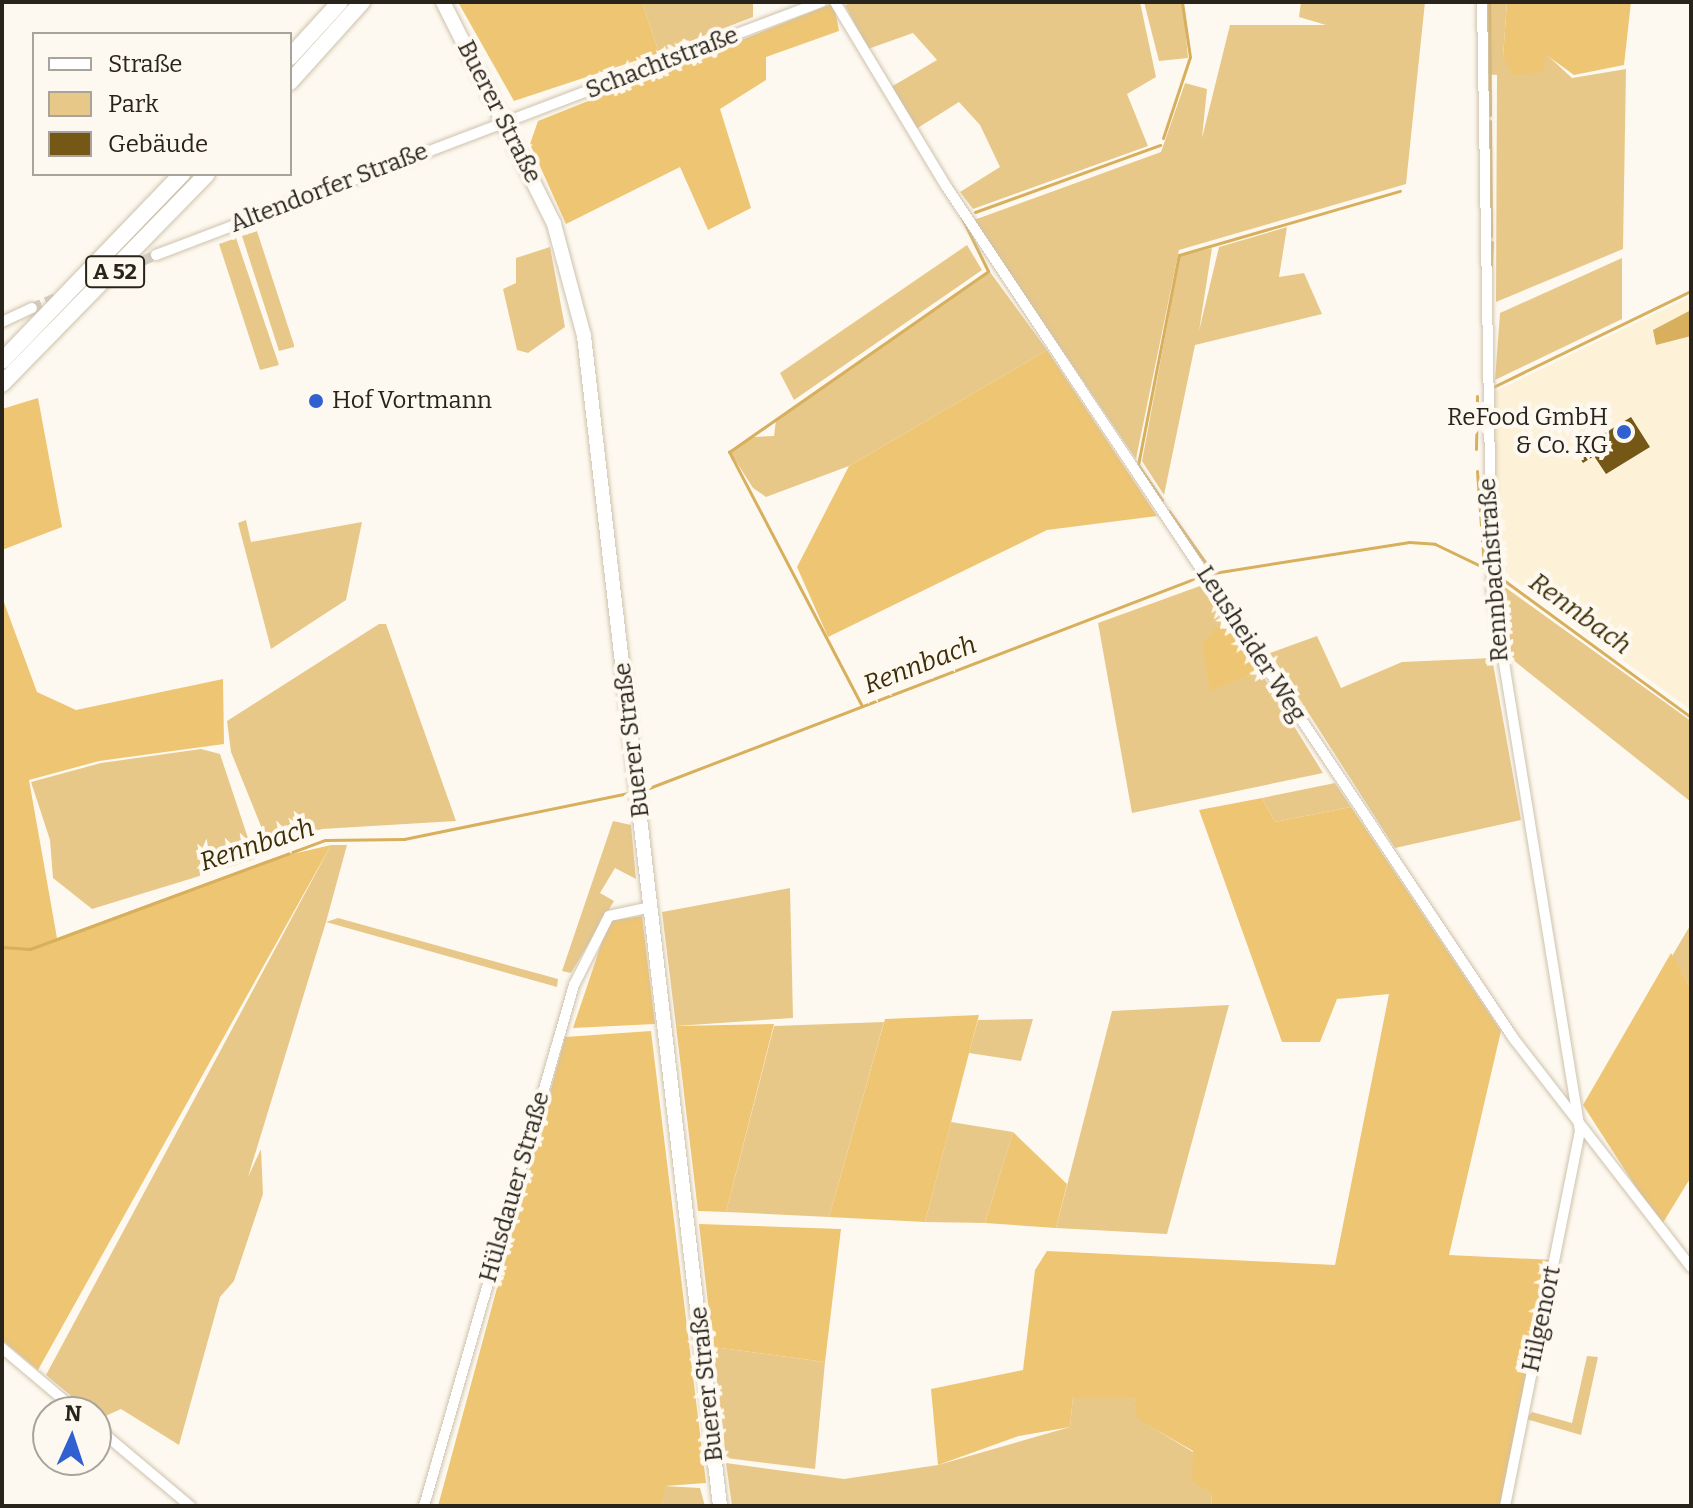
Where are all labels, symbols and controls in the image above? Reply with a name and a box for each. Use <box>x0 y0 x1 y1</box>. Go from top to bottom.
street label: Schachtstraße <box>582 21 742 105</box>
legend <box>32 32 292 176</box>
street label: Buerer Straße <box>451 36 547 188</box>
text: Straße <box>108 50 182 78</box>
text: Park <box>108 90 159 118</box>
text: Gebäude <box>108 130 208 158</box>
street label: Altendorfer Straße <box>226 137 432 239</box>
road number: A 52 <box>85 254 145 290</box>
place label: Hof Vortmann <box>332 387 492 415</box>
marker: Hof Vortmann <box>307 392 325 410</box>
place label: ReFood GmbH & Co. KG <box>1447 404 1608 460</box>
marker: ReFood GmbH & Co. KG <box>1615 423 1633 441</box>
street label: Rennbachstraße <box>1473 477 1515 663</box>
street label: Leusheider Weg <box>1190 561 1312 727</box>
water label: Rennbach <box>1523 567 1637 661</box>
water label: Rennbach <box>859 629 981 701</box>
street label: Buerer Straße <box>608 661 656 819</box>
water label: Rennbach <box>196 812 318 878</box>
street label: Hülsdauer Straße <box>474 1088 556 1286</box>
street label: Hilgenort <box>1517 1263 1567 1375</box>
street label: Buerer Straße <box>685 1305 729 1463</box>
north arrow <box>32 1396 112 1476</box>
text: N <box>64 1400 82 1427</box>

